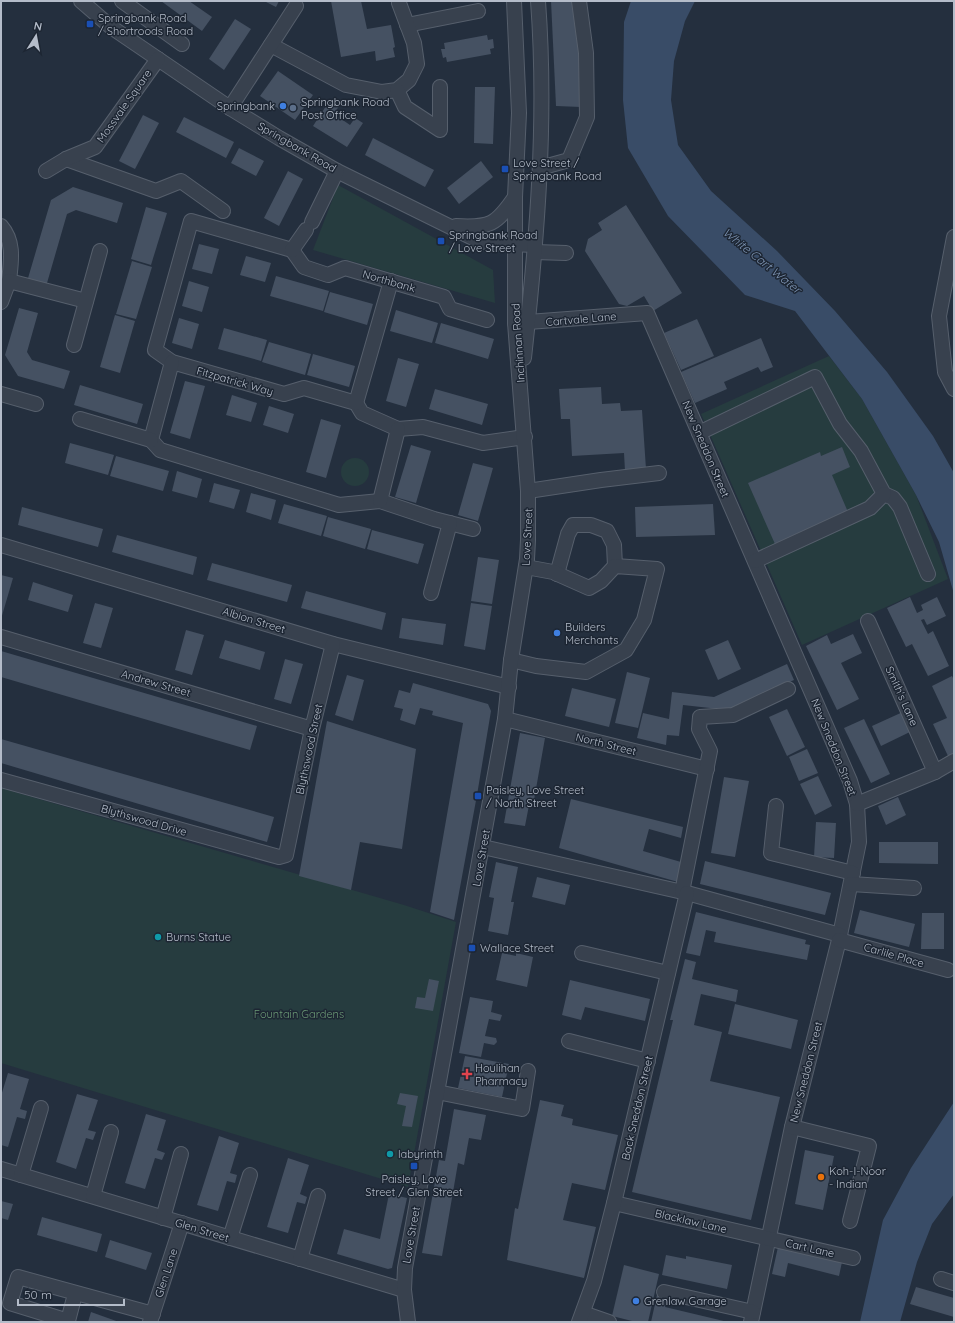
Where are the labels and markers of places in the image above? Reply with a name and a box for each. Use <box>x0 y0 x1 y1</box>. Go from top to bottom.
place label: Springbank Road / Shortroods Road <box>98 11 193 38</box>
marker: Springbank Road / Shortroods Road <box>85 19 95 29</box>
place label: Springbank Road Post Office <box>301 95 390 122</box>
place label: Springbank <box>217 99 275 113</box>
marker: Springbank <box>278 101 288 111</box>
marker: Springbank Road Post Office <box>288 103 298 113</box>
place label: Love Street / Springbank Road <box>513 156 602 183</box>
marker: Love Street / Springbank Road <box>500 164 510 174</box>
place label: Springbank Road / Love Street <box>449 228 538 255</box>
marker: Springbank Road / Love Street <box>436 236 446 246</box>
place label: Builders Merchants <box>565 620 618 647</box>
marker: Builders Merchants <box>552 628 562 638</box>
place label: Paisley, Love Street / North Street <box>486 783 584 810</box>
marker: Paisley, Love Street / North Street <box>473 791 483 801</box>
place label: Burns Statue <box>166 930 231 944</box>
marker: Burns Statue <box>153 932 163 942</box>
place label: Wallace Street <box>480 941 554 955</box>
marker: Wallace Street <box>467 943 477 953</box>
place label: Houlihan Pharmacy <box>475 1061 527 1088</box>
marker: Houlihan Pharmacy <box>462 1069 472 1079</box>
place label: labyrinth <box>398 1147 443 1161</box>
marker: labyrinth <box>385 1149 395 1159</box>
marker: Paisley, Love Street / Glen Street <box>409 1161 419 1171</box>
place label: Koh-I-Noor - Indian <box>829 1164 887 1191</box>
place label: Paisley, Love Street / Glen Street <box>365 1172 463 1199</box>
marker: Koh-I-Noor - Indian <box>816 1172 826 1182</box>
place label: Grenlaw Garage <box>644 1294 727 1308</box>
marker: Grenlaw Garage <box>631 1296 641 1306</box>

